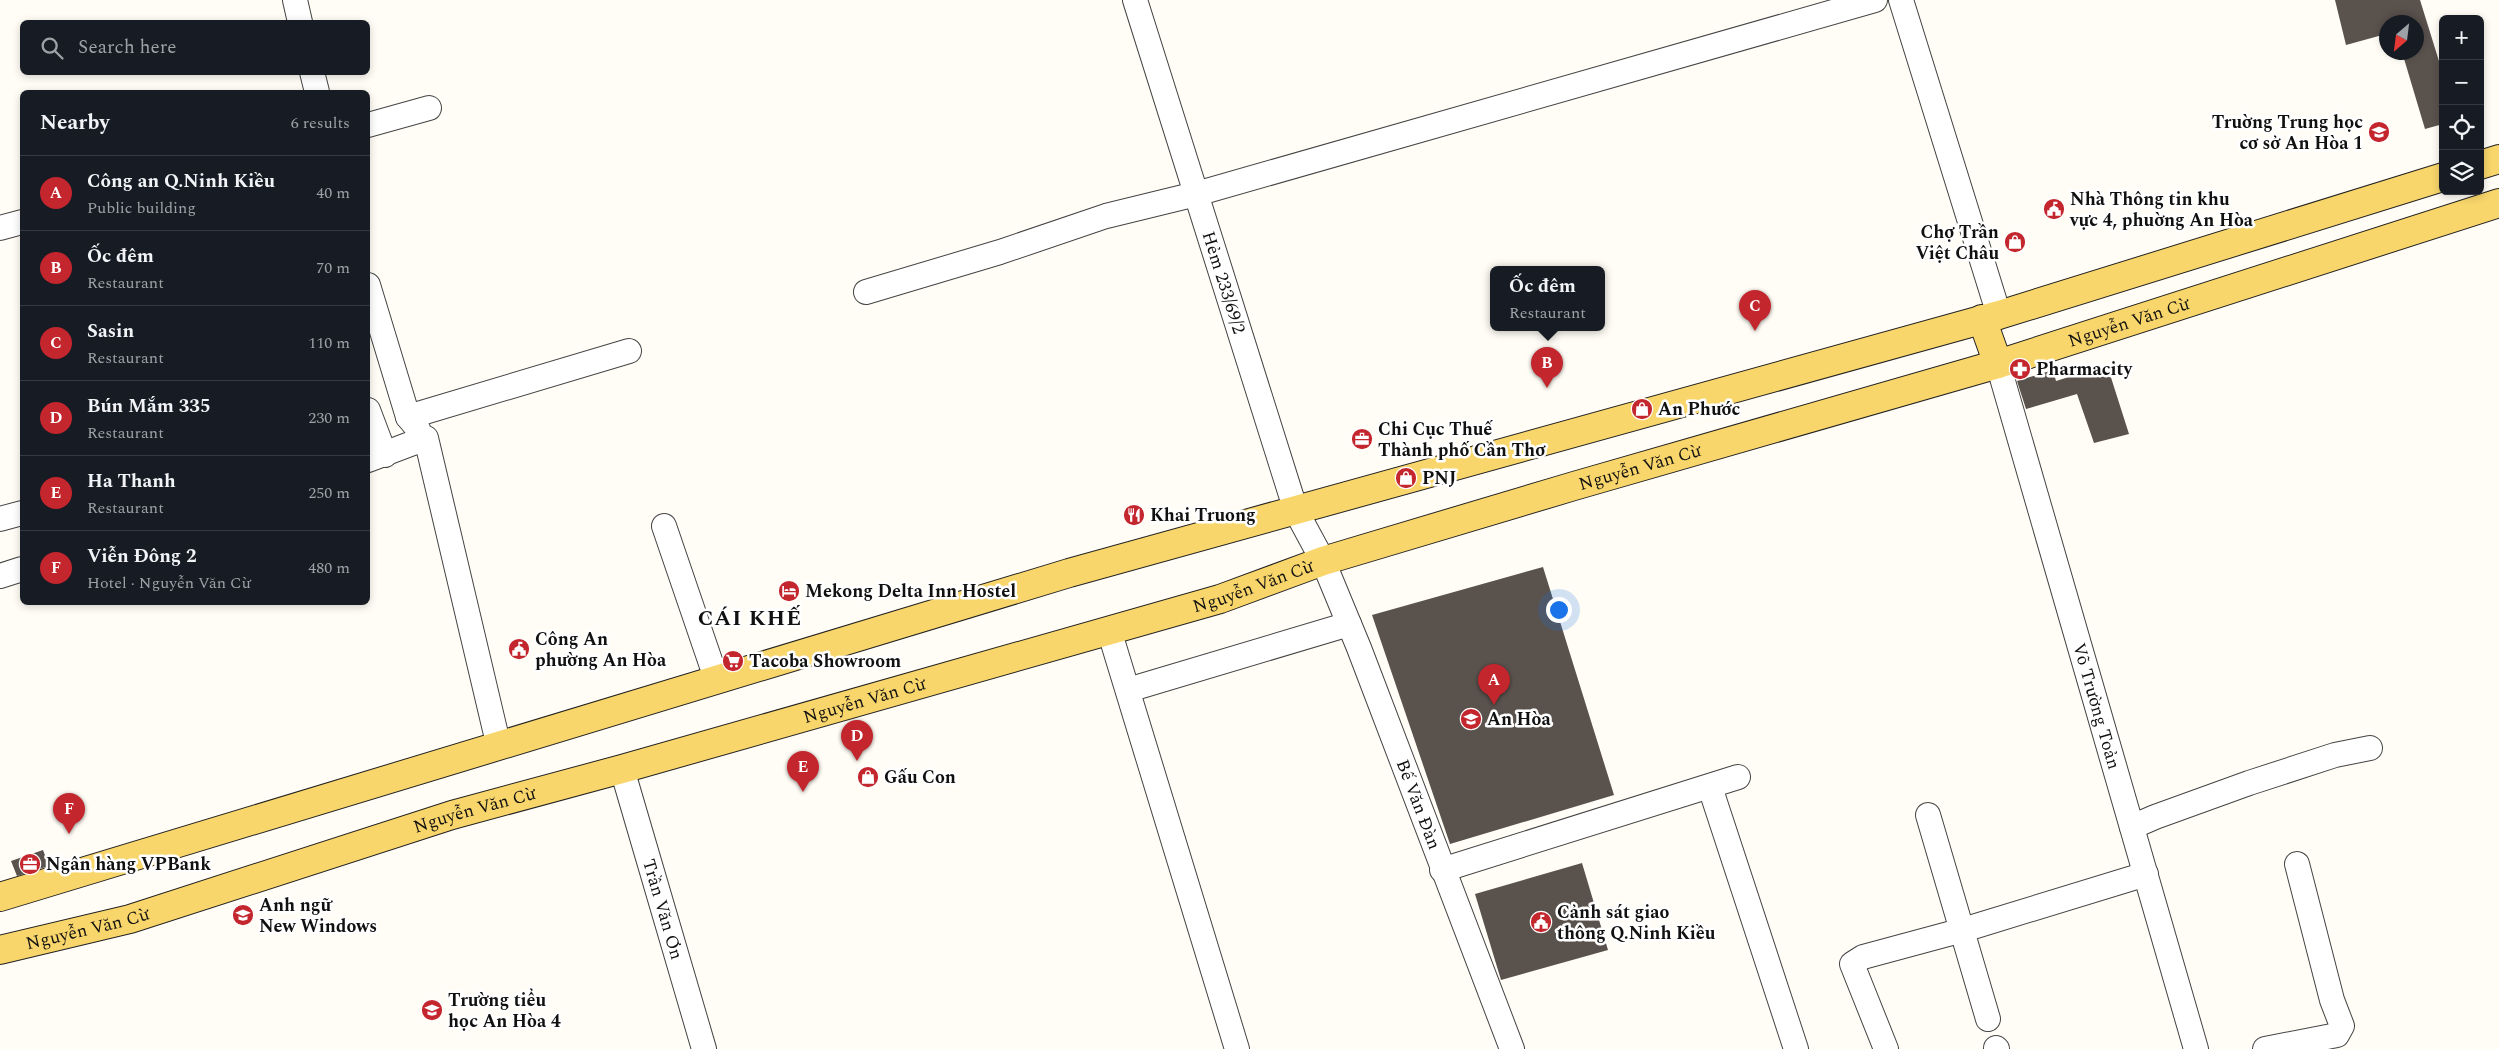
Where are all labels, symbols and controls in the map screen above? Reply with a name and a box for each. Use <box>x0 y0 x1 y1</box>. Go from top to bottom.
north arrow <box>2379 15 2424 60</box>
map controls <box>2439 15 2484 195</box>
button: + <box>2439 15 2484 60</box>
search box <box>20 20 370 75</box>
text: Search here <box>78 33 177 62</box>
icon: search <box>38 34 66 62</box>
button: − <box>2439 60 2484 105</box>
button: locate <box>2439 105 2484 150</box>
text: Nearby <box>40 107 110 139</box>
place label: Truờng Trung học cơ sở An Hòa 1 <box>2212 109 2363 157</box>
text: 6 results <box>291 111 350 135</box>
school or university icon: Truờng Trung học cơ sở An Hòa 1 <box>2367 120 2391 144</box>
button: layers <box>2439 150 2484 195</box>
text: Công an Q.Ninh Kiều <box>87 167 275 196</box>
text: A <box>50 181 62 205</box>
text: 40 m <box>316 181 350 205</box>
place label: Nhà Thông tin khu vực 4, phuờng An Hòa <box>2069 186 2254 234</box>
text: Public building <box>87 196 196 220</box>
public building icon: Nhà Thông tin khu vực 4, phuờng An Hòa <box>2042 197 2066 221</box>
place label: Chợ Trần Việt Châu <box>1915 219 1999 267</box>
street label: Hẻm 233/69/2 <box>1195 228 1253 337</box>
shop icon: Chợ Trần Việt Châu <box>2003 230 2027 254</box>
text: Ốc đêm <box>87 242 154 271</box>
text: B <box>50 256 62 280</box>
text: 70 m <box>316 256 350 280</box>
popup <box>1490 266 1605 331</box>
text: Restaurant <box>87 271 164 295</box>
text: Ốc đêm <box>1509 272 1576 301</box>
pin: C <box>1739 290 1771 331</box>
street label: Nguyễn Văn Cừ <box>2064 290 2194 354</box>
text: Restaurant <box>1509 301 1586 325</box>
text: Sasin <box>87 317 134 346</box>
text: C <box>50 331 62 355</box>
text: 110 m <box>308 331 350 355</box>
text: Restaurant <box>87 346 164 370</box>
pin: B <box>1531 347 1563 388</box>
place label: Pharmacity <box>2036 356 2133 383</box>
pharmacy icon: Pharmacity <box>2008 357 2032 381</box>
text: Bún Mắm 335 <box>87 392 211 421</box>
place label: An Phước <box>1658 396 1740 423</box>
shop icon: An Phước <box>1630 397 1654 421</box>
text: D <box>50 406 62 430</box>
text: 230 m <box>308 406 350 430</box>
place label: Chi Cục Thuế Thành phố Cần Thơ <box>1378 416 1546 464</box>
text: Restaurant <box>87 421 164 445</box>
office icon: Chi Cục Thuế Thành phố Cần Thơ <box>1350 427 1374 451</box>
street label: Nguyễn Văn Cừ <box>1575 436 1705 497</box>
place label: PNJ <box>1422 465 1457 492</box>
shop icon: PNJ <box>1394 466 1418 490</box>
text: Ha Thanh <box>87 467 176 496</box>
text: E <box>51 481 61 505</box>
text: 250 m <box>308 481 350 505</box>
text: Restaurant <box>87 496 164 520</box>
place label: Khai Truong <box>1150 502 1256 529</box>
restaurant icon: Khai Truong <box>1122 503 1146 527</box>
text: Viễn Đông 2 <box>87 542 197 571</box>
street label: Nguyễn Văn Cừ <box>1190 552 1318 620</box>
text: F <box>51 556 61 580</box>
text: 480 m <box>308 556 350 580</box>
text: Hotel · Nguyễn Văn Cừ <box>87 571 251 595</box>
place label: Mekong Delta Inn Hostel <box>805 578 1016 605</box>
hotel icon: Mekong Delta Inn Hostel <box>777 579 801 603</box>
your location <box>1546 597 1572 623</box>
district label: CÁI KHẾ <box>698 602 802 635</box>
place label: Công An phường An Hòa <box>535 626 667 674</box>
public building icon: Công An phường An Hòa <box>507 637 531 661</box>
street label: Võ Trường Toản <box>2066 640 2128 772</box>
place label: Tacoba Showroom <box>749 648 901 675</box>
supermarket icon: Tacoba Showroom <box>721 649 745 673</box>
pin: A <box>1478 664 1510 705</box>
street label: Nguyễn Văn Cừ <box>800 670 929 730</box>
place label: An Hòa <box>1487 706 1551 733</box>
school or university icon: An Hòa <box>1459 707 1483 731</box>
pin: D <box>841 720 873 761</box>
pin: E <box>787 751 819 792</box>
street label: Bế Văn Đàn <box>1389 755 1448 853</box>
place label: Gấu Con <box>884 764 956 791</box>
shop icon: Gấu Con <box>856 765 880 789</box>
street label: Nguyễn Văn Cừ <box>410 779 539 840</box>
pin: F <box>53 793 85 834</box>
place label: Ngân hàng VPBank <box>46 851 211 878</box>
office icon: Ngân hàng VPBank <box>18 852 42 876</box>
street label: Trần Văn Ơn <box>635 855 691 963</box>
place label: Anh ngữ New Windows <box>259 892 377 940</box>
place label: Cảnh sát giao thông Q.Ninh Kiều <box>1557 899 1716 947</box>
street label: Nguyễn Văn Cừ <box>23 900 153 957</box>
school or university icon: Anh ngữ New Windows <box>231 903 255 927</box>
public building icon: Cảnh sát giao thông Q.Ninh Kiều <box>1529 910 1553 934</box>
place label: Trường tiểu học An Hòa 4 <box>448 987 561 1035</box>
school or university icon: Trường tiểu học An Hòa 4 <box>420 998 444 1022</box>

